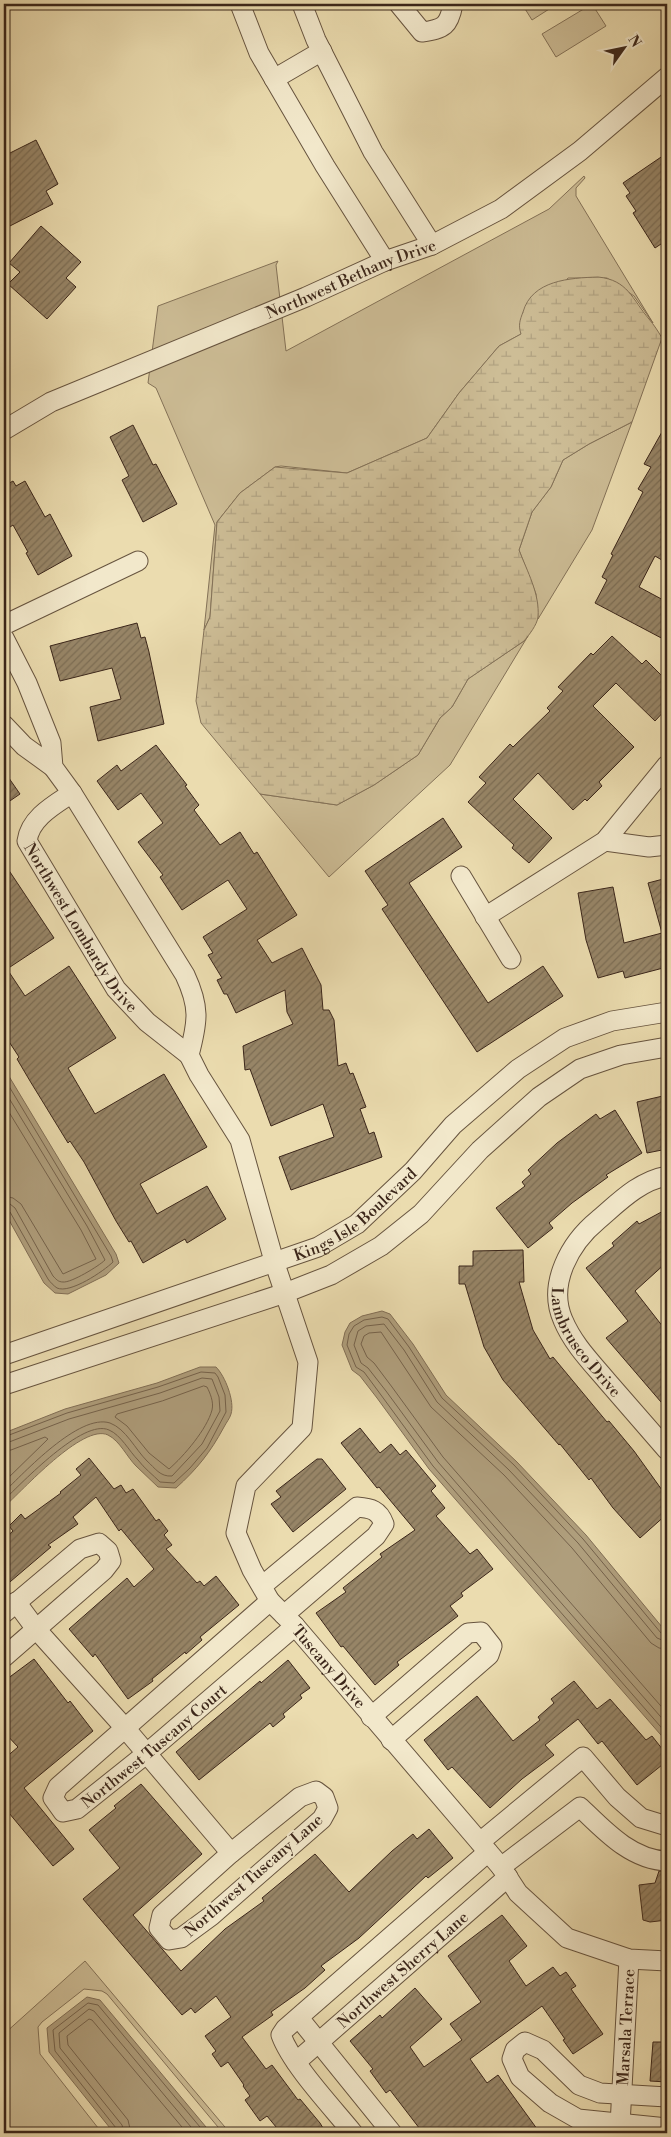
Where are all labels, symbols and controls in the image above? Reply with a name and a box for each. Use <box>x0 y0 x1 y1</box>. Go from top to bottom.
north arrow <box>598 22 648 72</box>
text: N <box>623 32 645 51</box>
street label: Northwest Bethany Drive <box>263 235 439 323</box>
street label: Northwest Lombardy Drive <box>19 839 142 1017</box>
street label: Kings Isle Boulevard <box>291 1164 421 1266</box>
street label: Lambrusco Drive <box>547 1287 625 1401</box>
street label: Tuscany Drive <box>287 1621 370 1713</box>
street label: Northwest Tuscany Court <box>77 1680 231 1813</box>
street label: Northwest Tuscany Lane <box>180 1810 327 1942</box>
street label: Northwest Sherry Lane <box>333 1907 473 2033</box>
street label: Marsala Terrace <box>613 1968 639 2086</box>

